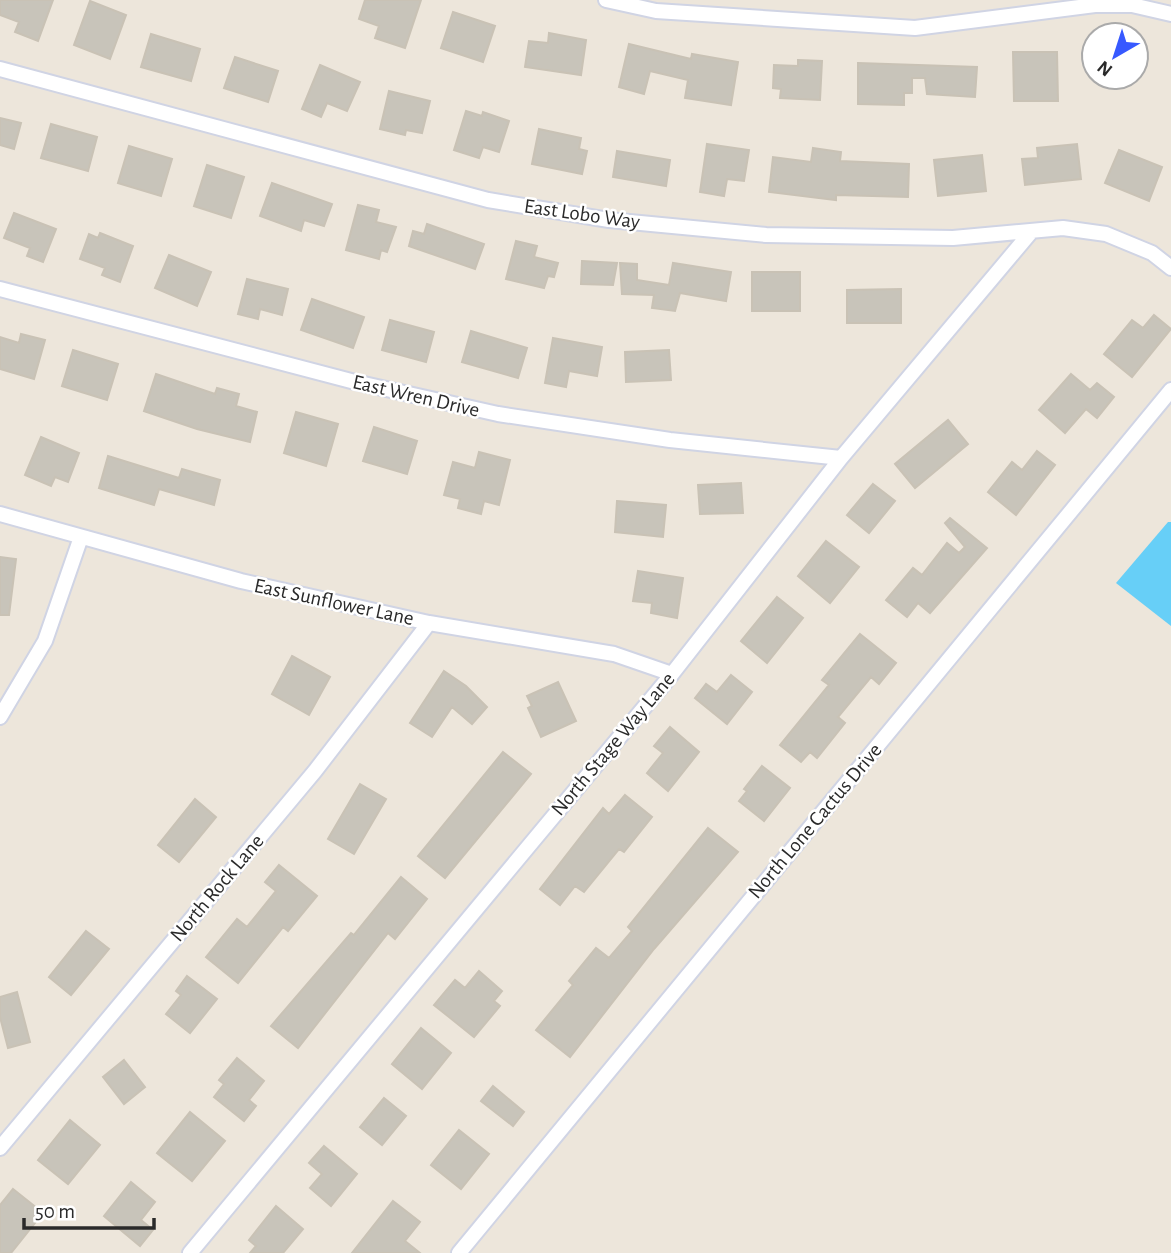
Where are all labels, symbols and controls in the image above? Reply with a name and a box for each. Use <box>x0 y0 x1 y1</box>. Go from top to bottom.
north arrow <box>1080 21 1150 91</box>
text: N <box>1094 57 1116 80</box>
street label: East Lobo Way <box>523 195 641 233</box>
street label: East Wren Drive <box>351 371 481 421</box>
street label: East Sunflower Lane <box>252 575 416 629</box>
street label: North Stage Way Lane <box>547 668 679 820</box>
street label: North Lone Cactus Drive <box>744 739 886 903</box>
street label: North Rock Lane <box>166 830 268 946</box>
scale bar <box>24 1186 154 1230</box>
text: 50 m <box>35 1201 75 1222</box>

